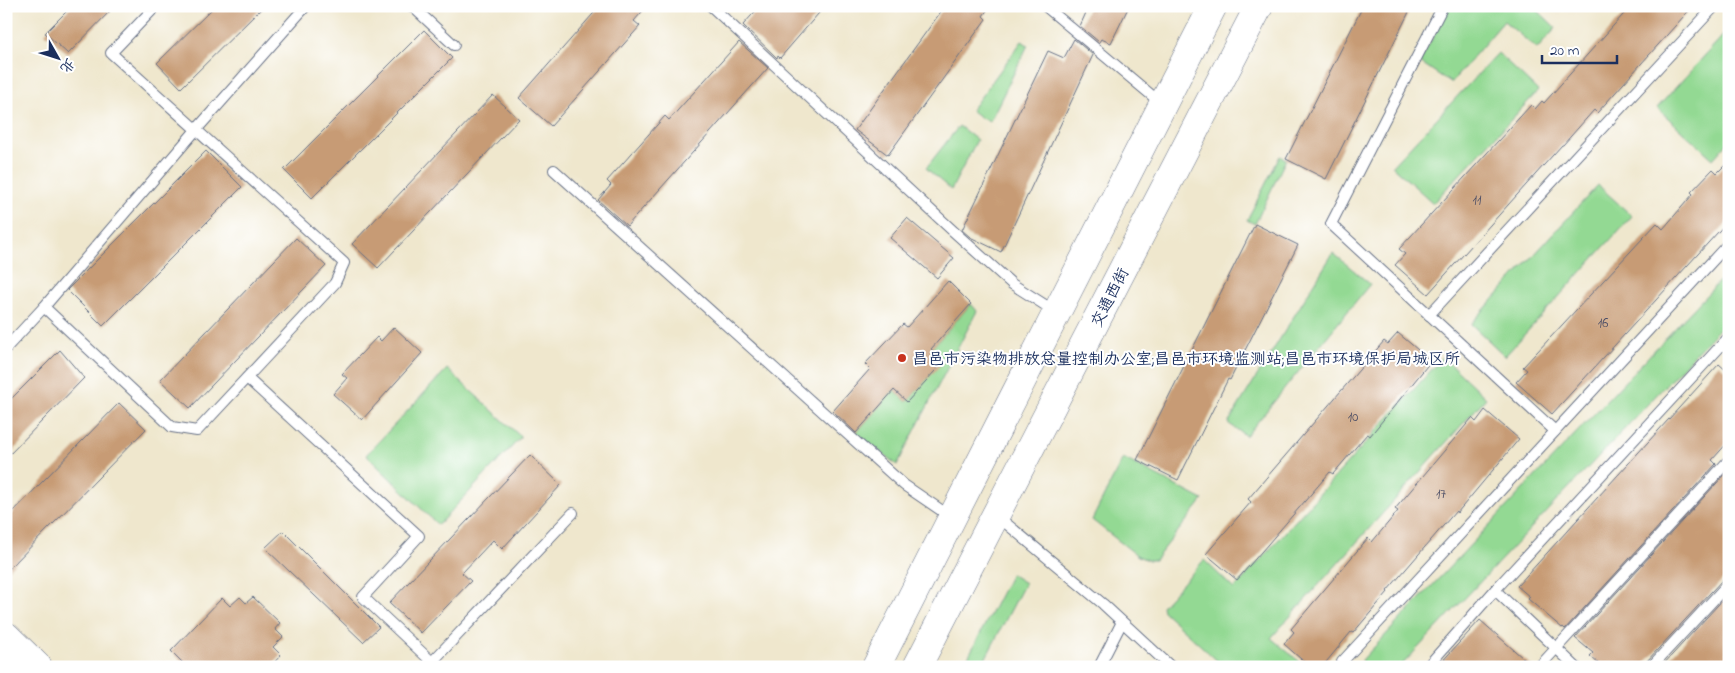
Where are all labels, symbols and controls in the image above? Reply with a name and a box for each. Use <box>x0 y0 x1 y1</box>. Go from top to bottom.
north arrow <box>32 32 82 82</box>
scale bar <box>1542 32 1618 64</box>
text: 20 m <box>1550 40 1580 62</box>
text: 北 <box>54 53 80 77</box>
house number: 11 <box>1473 190 1482 211</box>
street label: 交通西街 <box>1086 264 1136 332</box>
house number: 16 <box>1598 313 1608 334</box>
place label: 昌邑市污染物排放总量控制办公室;昌邑市环境监测站;昌邑市环境保护局城区所 <box>912 348 1460 372</box>
marker: 昌邑市污染物排放总量控制办公室;昌邑市环境监测站;昌邑市环境保护局城区所 <box>896 352 908 364</box>
house number: 10 <box>1348 407 1358 428</box>
house number: 17 <box>1436 484 1446 505</box>

